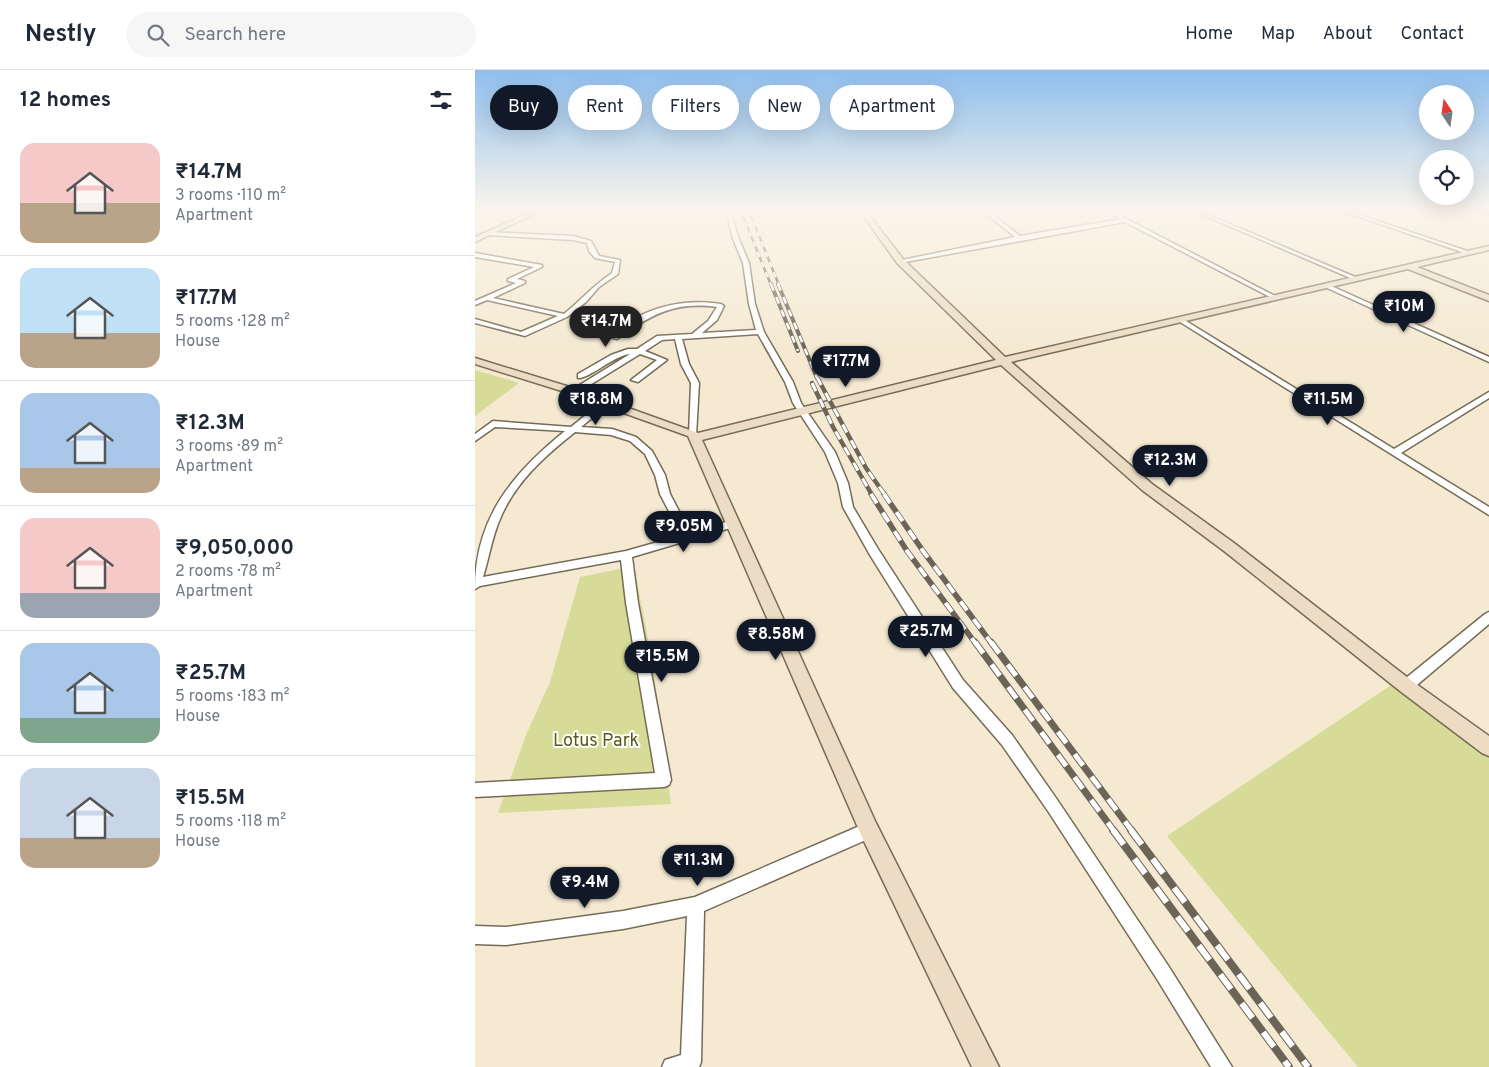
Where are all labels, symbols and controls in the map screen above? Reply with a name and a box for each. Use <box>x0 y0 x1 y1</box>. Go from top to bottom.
search box <box>126 12 476 57</box>
text: Nestly <box>25 20 96 50</box>
icon: search <box>144 21 172 49</box>
text: Search here <box>184 23 286 47</box>
text: Home <box>1185 23 1233 46</box>
text: Map <box>1261 23 1295 46</box>
text: About <box>1323 23 1372 46</box>
text: Contact <box>1400 23 1464 46</box>
chip: Buy <box>490 85 558 130</box>
chip: Rent <box>568 85 642 130</box>
chip: Filters <box>652 85 739 130</box>
chip: New <box>749 85 820 130</box>
chip: Apartment <box>830 85 954 130</box>
north arrow <box>1419 85 1474 140</box>
map controls <box>1419 85 1474 205</box>
icon: filters <box>427 86 455 114</box>
text: 12 homes <box>20 87 111 114</box>
button: locate <box>1419 150 1474 205</box>
text: ₹14.7M <box>175 159 242 186</box>
icon: home <box>60 163 120 223</box>
text: 3 rooms · 110 m² <box>175 186 286 206</box>
text: Apartment <box>175 206 253 226</box>
text: ₹17.7M <box>175 285 237 312</box>
icon: home <box>60 288 120 348</box>
pin: ₹10M <box>1374 290 1434 333</box>
text: ₹10M <box>1384 297 1424 317</box>
pin: ₹14.7M <box>565 306 647 348</box>
text: 5 rooms · 128 m² <box>175 312 290 332</box>
text: ₹14.7M <box>580 312 632 332</box>
text: House <box>175 332 220 352</box>
pin: ₹17.7M <box>805 346 887 388</box>
text: ₹17.7M <box>822 352 870 372</box>
pin: ₹18.8M <box>555 384 637 426</box>
pin: ₹11.5M <box>1287 384 1369 426</box>
text: ₹18.8M <box>569 390 623 410</box>
text: ₹11.5M <box>1303 390 1353 410</box>
text: ₹12.3M <box>175 410 245 437</box>
icon: home <box>60 413 120 473</box>
text: 3 rooms · 89 m² <box>175 437 283 457</box>
pin: ₹12.3M <box>1129 444 1211 487</box>
text: ₹12.3M <box>1143 451 1197 471</box>
text: Apartment <box>175 457 253 477</box>
pin: ₹9.05M <box>643 510 725 553</box>
text: ₹9.05M <box>655 517 713 537</box>
text: ₹9,050,000 <box>175 535 294 562</box>
icon: home <box>60 538 120 598</box>
text: 2 rooms · 78 m² <box>175 562 281 582</box>
text: Apartment <box>175 582 253 602</box>
pin: ₹25.7M <box>885 616 967 658</box>
pin: ₹8.58M <box>735 618 817 661</box>
text: ₹25.7M <box>899 622 953 642</box>
text: ₹8.58M <box>748 625 804 645</box>
pin: ₹15.5M <box>621 640 703 683</box>
text: ₹15.5M <box>635 647 689 667</box>
text: ₹25.7M <box>175 660 246 687</box>
icon: home <box>60 663 120 723</box>
text: 5 rooms · 183 m² <box>175 687 290 707</box>
text: House <box>175 707 220 727</box>
park label: Lotus Park <box>553 730 639 753</box>
text: ₹15.5M <box>175 785 245 812</box>
icon: home <box>60 788 120 848</box>
text: 5 rooms · 118 m² <box>175 812 286 832</box>
text: House <box>175 832 220 852</box>
pin: ₹11.3M <box>657 844 739 887</box>
text: ₹11.3M <box>673 851 723 871</box>
pin: ₹9.4M <box>550 866 620 909</box>
text: ₹9.4M <box>561 873 609 893</box>

